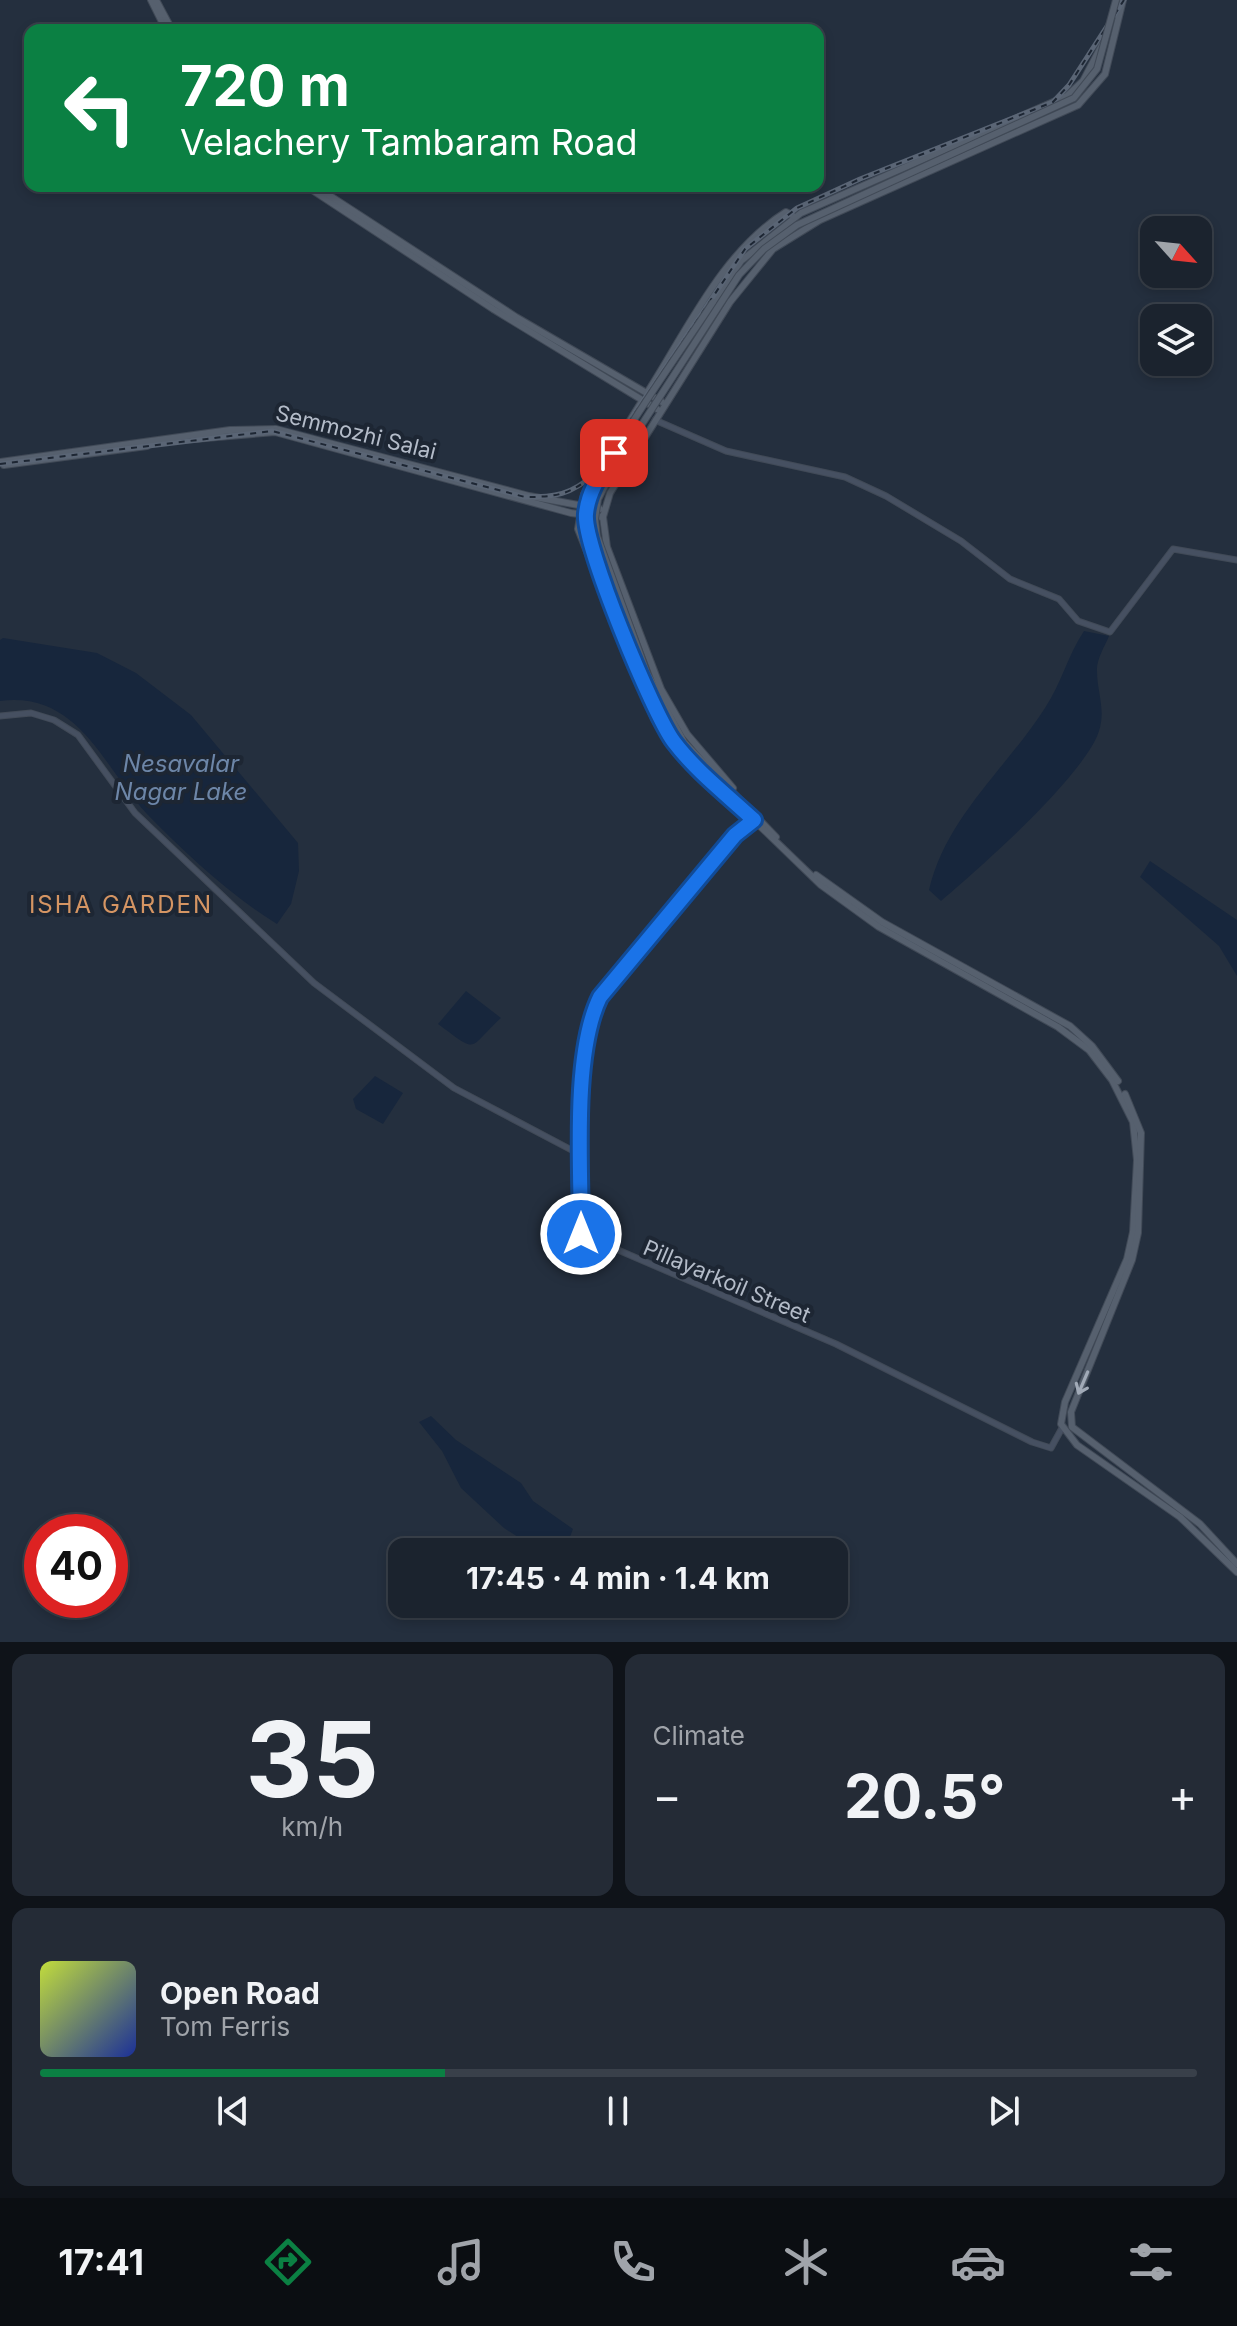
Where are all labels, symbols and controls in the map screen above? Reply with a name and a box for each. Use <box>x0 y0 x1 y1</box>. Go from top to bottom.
text: 720 m <box>180 52 350 120</box>
icon: left <box>48 56 152 160</box>
text: Velachery Tambaram Road <box>180 120 637 164</box>
north arrow <box>1140 216 1212 288</box>
map controls <box>1140 216 1212 376</box>
button: layers <box>1140 304 1212 376</box>
street label: Semmozhi Salai <box>273 399 439 465</box>
pin <box>580 419 648 487</box>
icon: arrive <box>592 431 636 475</box>
water label: Nesavalar Nagar Lake <box>115 749 247 806</box>
district label: ISHA GARDEN <box>29 890 213 919</box>
position arrow <box>539 1192 623 1276</box>
street label: Pillayarkoil Street <box>640 1234 814 1328</box>
one-way arrow <box>1075 1370 1090 1394</box>
speed limit sign: 40 <box>24 1514 128 1618</box>
text: 17:45 · 4 min · 1.4 km <box>466 1560 770 1596</box>
text: 35 <box>245 1696 379 1822</box>
text: Climate <box>653 1720 745 1751</box>
text: 20.5° <box>844 1760 1006 1832</box>
text: − <box>653 1769 682 1823</box>
text: + <box>1168 1769 1197 1823</box>
text: km/h <box>281 1811 343 1842</box>
text: Open Road <box>160 1975 320 2011</box>
text: Tom Ferris <box>160 2011 290 2042</box>
icon: previous <box>211 2089 255 2133</box>
icon: pause <box>596 2089 640 2133</box>
icon: next <box>982 2089 1026 2133</box>
icon: directions <box>260 2234 316 2290</box>
icon: music <box>433 2234 489 2290</box>
icon: phone <box>605 2234 661 2290</box>
icon: climate <box>778 2234 834 2290</box>
icon: car <box>950 2234 1006 2290</box>
icon: filters <box>1123 2234 1179 2290</box>
text: 17:41 <box>58 2240 144 2284</box>

